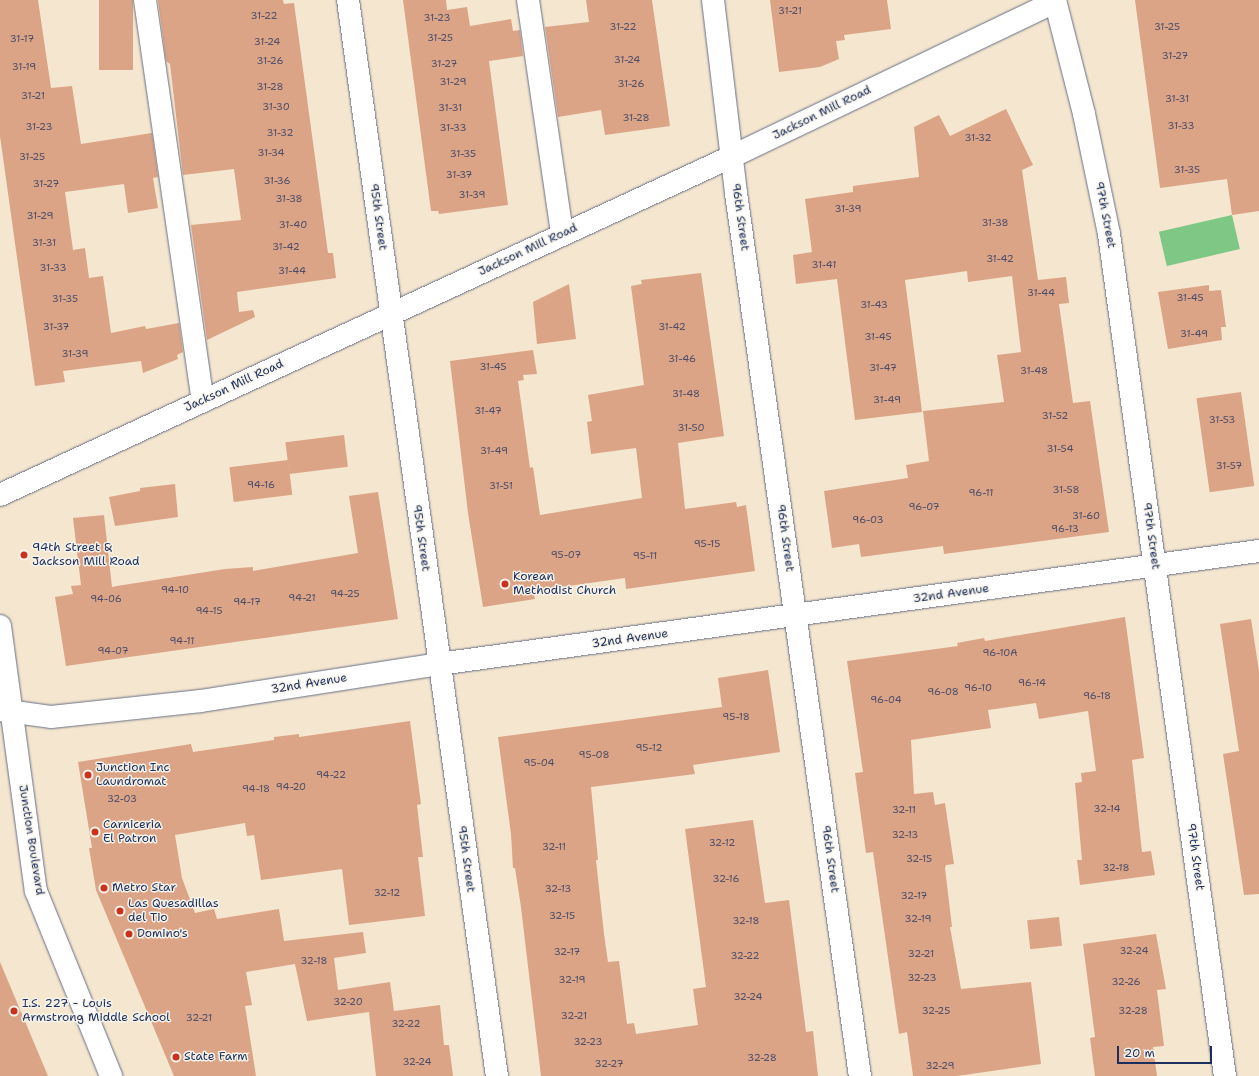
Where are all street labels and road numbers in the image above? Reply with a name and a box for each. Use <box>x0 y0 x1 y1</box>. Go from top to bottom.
street label: Jackson Mill Road <box>770 83 874 143</box>
street label: 97th Street <box>1091 180 1119 250</box>
street label: 96th Street <box>728 182 752 252</box>
street label: 95th Street <box>366 183 390 251</box>
street label: Jackson Mill Road <box>476 221 580 279</box>
street label: Jackson Mill Road <box>182 357 286 415</box>
street label: 97th Street <box>1139 501 1163 571</box>
street label: 96th Street <box>773 503 797 573</box>
street label: 95th Street <box>409 504 433 572</box>
street label: 32nd Avenue <box>912 582 990 606</box>
street label: 32nd Avenue <box>591 627 669 651</box>
street label: 32nd Avenue <box>270 671 348 697</box>
street label: Junction Boulevard <box>15 784 47 896</box>
street label: 97th Street <box>1183 822 1207 892</box>
street label: 96th Street <box>818 824 842 894</box>
street label: 95th Street <box>454 825 478 893</box>

